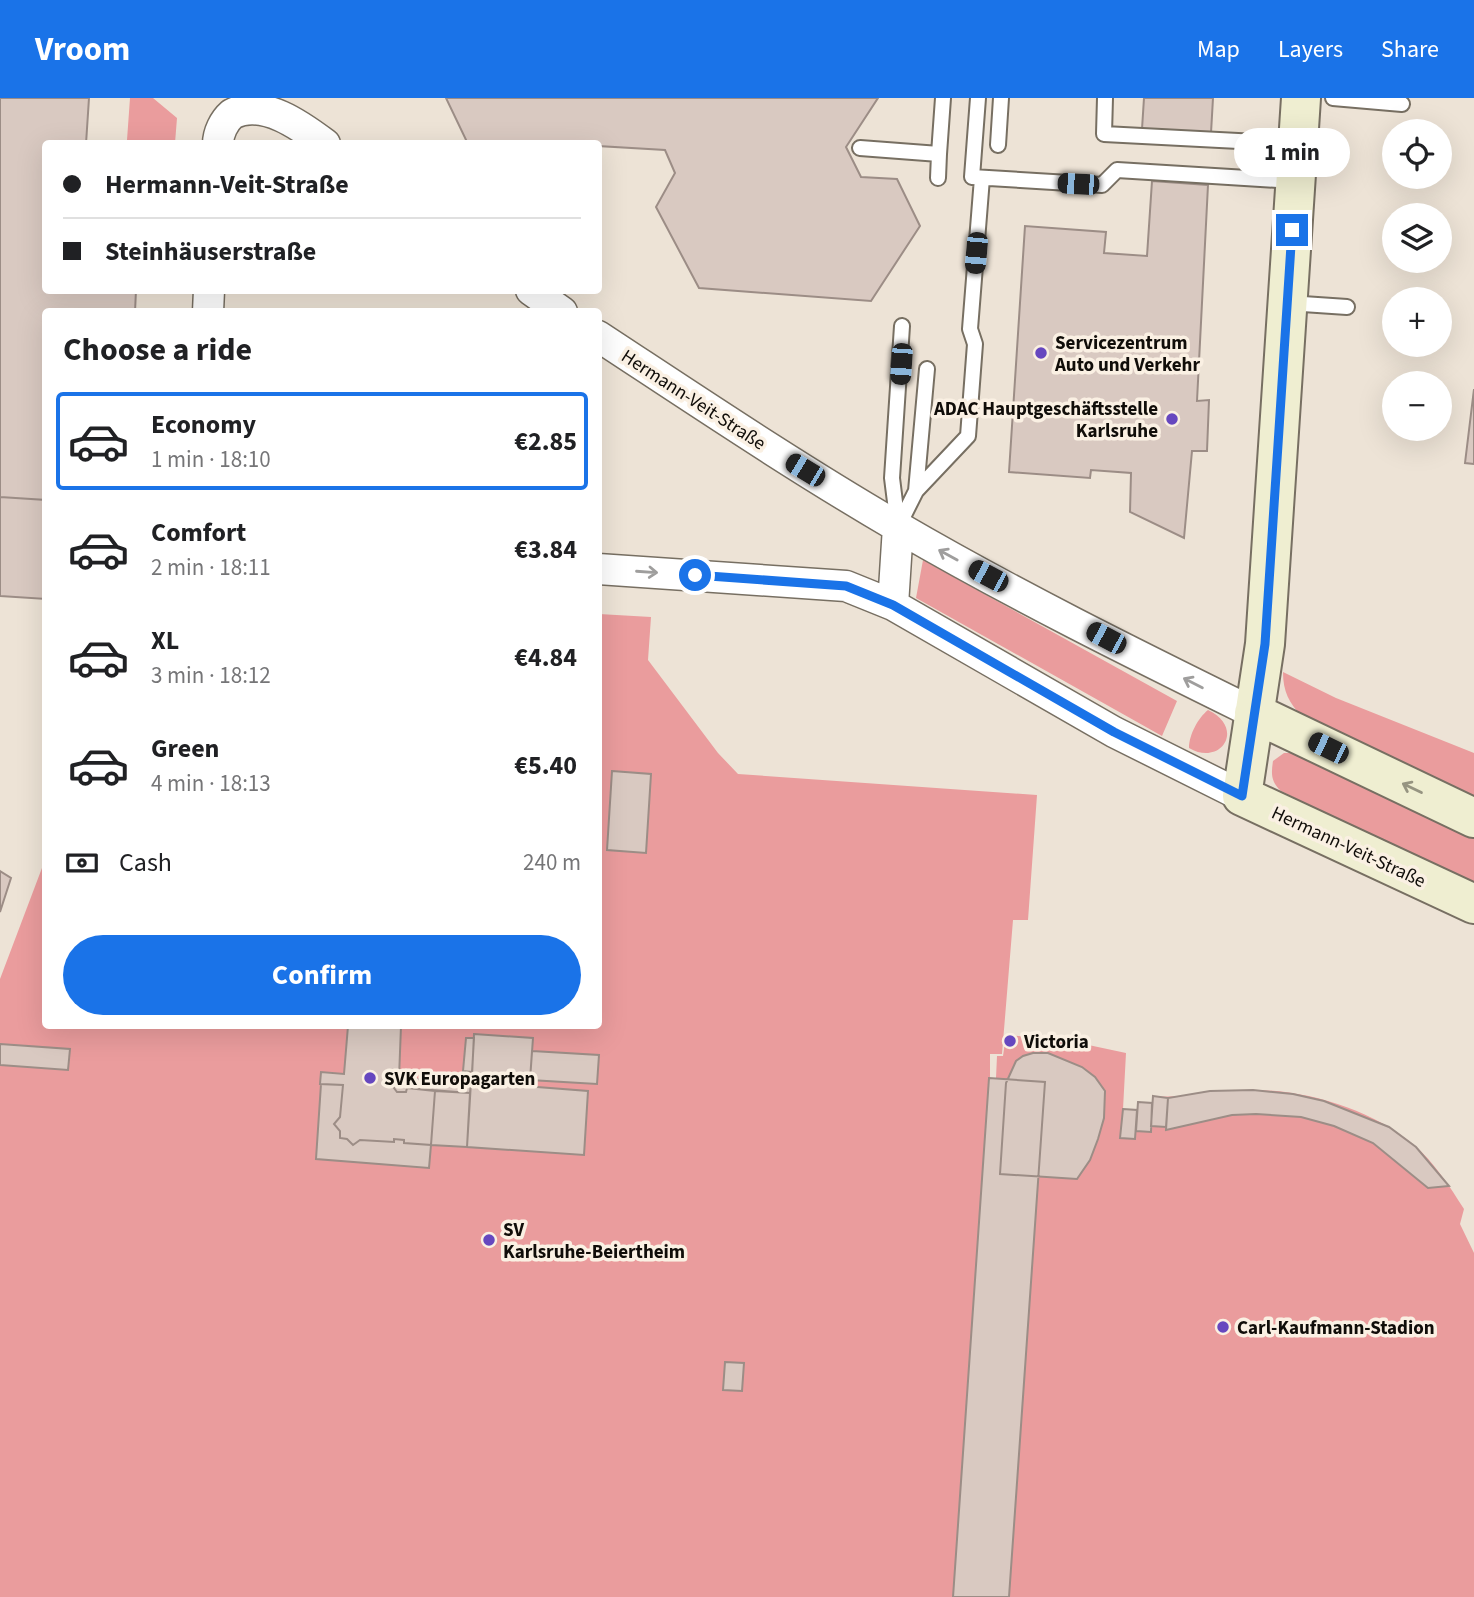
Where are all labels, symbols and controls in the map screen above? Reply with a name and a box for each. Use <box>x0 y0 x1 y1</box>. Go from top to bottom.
text: Vroom <box>35 26 130 73</box>
text: Map <box>1197 32 1240 67</box>
text: Layers <box>1278 32 1343 67</box>
text: Share <box>1381 32 1439 67</box>
map controls <box>1382 119 1452 441</box>
button: locate <box>1382 119 1452 189</box>
callout: 1 min <box>1234 129 1350 178</box>
text: 1 min <box>1264 136 1320 169</box>
text: Hermann-Veit-Straße <box>105 166 349 203</box>
car <box>1057 172 1100 196</box>
button: layers <box>1382 203 1452 273</box>
route end <box>1276 214 1308 246</box>
car <box>964 231 989 275</box>
text: Steinhäuserstraße <box>105 233 316 270</box>
button: + <box>1382 287 1452 357</box>
text: Choose a ride <box>63 327 252 373</box>
place label: Servicezentrum Auto und Verkehr <box>1054 330 1200 379</box>
car <box>890 342 913 386</box>
street label: Hermann-Veit-Straße <box>616 343 771 457</box>
marker: Servicezentrum Auto und Verkehr <box>1033 345 1049 361</box>
button: − <box>1382 371 1452 441</box>
place label: ADAC Hauptgeschäftsstelle Karlsruhe <box>933 396 1158 445</box>
text: Economy <box>151 406 256 443</box>
icon: car <box>67 410 130 473</box>
marker: ADAC Hauptgeschäftsstelle Karlsruhe <box>1164 411 1180 427</box>
text: €2.85 <box>514 423 577 460</box>
text: 1 min · 18:10 <box>151 443 271 476</box>
car <box>782 450 829 490</box>
text: Comfort <box>151 514 246 551</box>
icon: car <box>67 518 130 581</box>
text: €3.84 <box>514 531 577 568</box>
one-way arrow <box>938 548 959 561</box>
text: 2 min · 18:11 <box>151 551 271 584</box>
car <box>965 557 1012 595</box>
route start <box>679 559 711 591</box>
one-way arrow <box>635 566 658 579</box>
car <box>1083 619 1130 657</box>
text: XL <box>151 622 179 659</box>
icon: car <box>67 626 130 689</box>
text: €4.84 <box>514 639 577 676</box>
text: 3 min · 18:12 <box>151 659 271 692</box>
one-way arrow <box>1183 675 1204 689</box>
car <box>1305 729 1352 767</box>
text: Green <box>151 730 219 767</box>
icon: car <box>67 734 130 797</box>
text: €5.40 <box>514 747 577 784</box>
text: 4 min · 18:13 <box>151 767 271 800</box>
one-way arrow <box>1402 781 1423 795</box>
street label: Hermann-Veit-Straße <box>1267 800 1430 895</box>
icon: cash <box>63 844 101 882</box>
text: Cash <box>119 844 172 881</box>
text: 240 m <box>523 846 581 879</box>
button: Confirm <box>63 935 581 1015</box>
place label: Victoria <box>1023 1029 1089 1056</box>
marker: Victoria <box>1002 1033 1018 1049</box>
place label: SVK Europagarten <box>384 1066 535 1093</box>
marker: SVK Europagarten <box>362 1070 378 1086</box>
place label: SV Karlsruhe-Beiertheim <box>503 1217 685 1266</box>
marker: SV Karlsruhe-Beiertheim <box>481 1232 497 1248</box>
place label: Carl-Kaufmann-Stadion <box>1237 1315 1435 1342</box>
marker: Carl-Kaufmann-Stadion <box>1215 1319 1231 1335</box>

